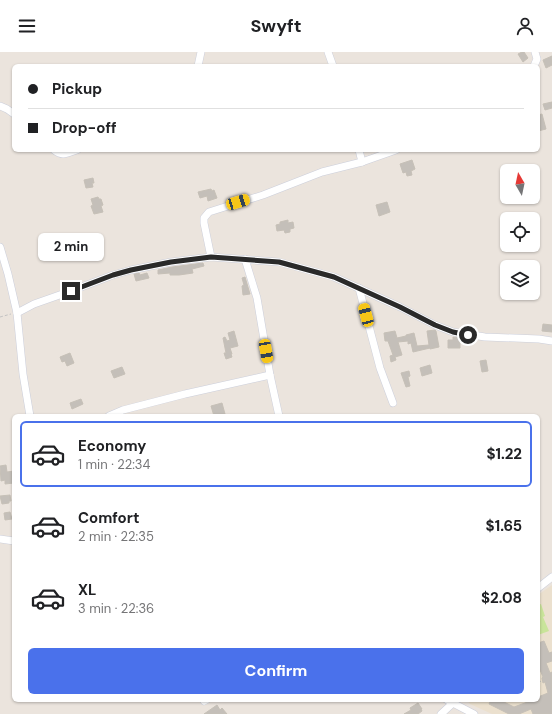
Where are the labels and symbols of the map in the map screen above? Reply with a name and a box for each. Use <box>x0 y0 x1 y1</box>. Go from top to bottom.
north arrow <box>500 164 540 204</box>
car <box>225 193 251 211</box>
callout: 2 min <box>38 233 104 261</box>
route end <box>62 282 80 300</box>
car <box>357 302 375 328</box>
route start <box>459 326 477 344</box>
car <box>258 338 274 364</box>

